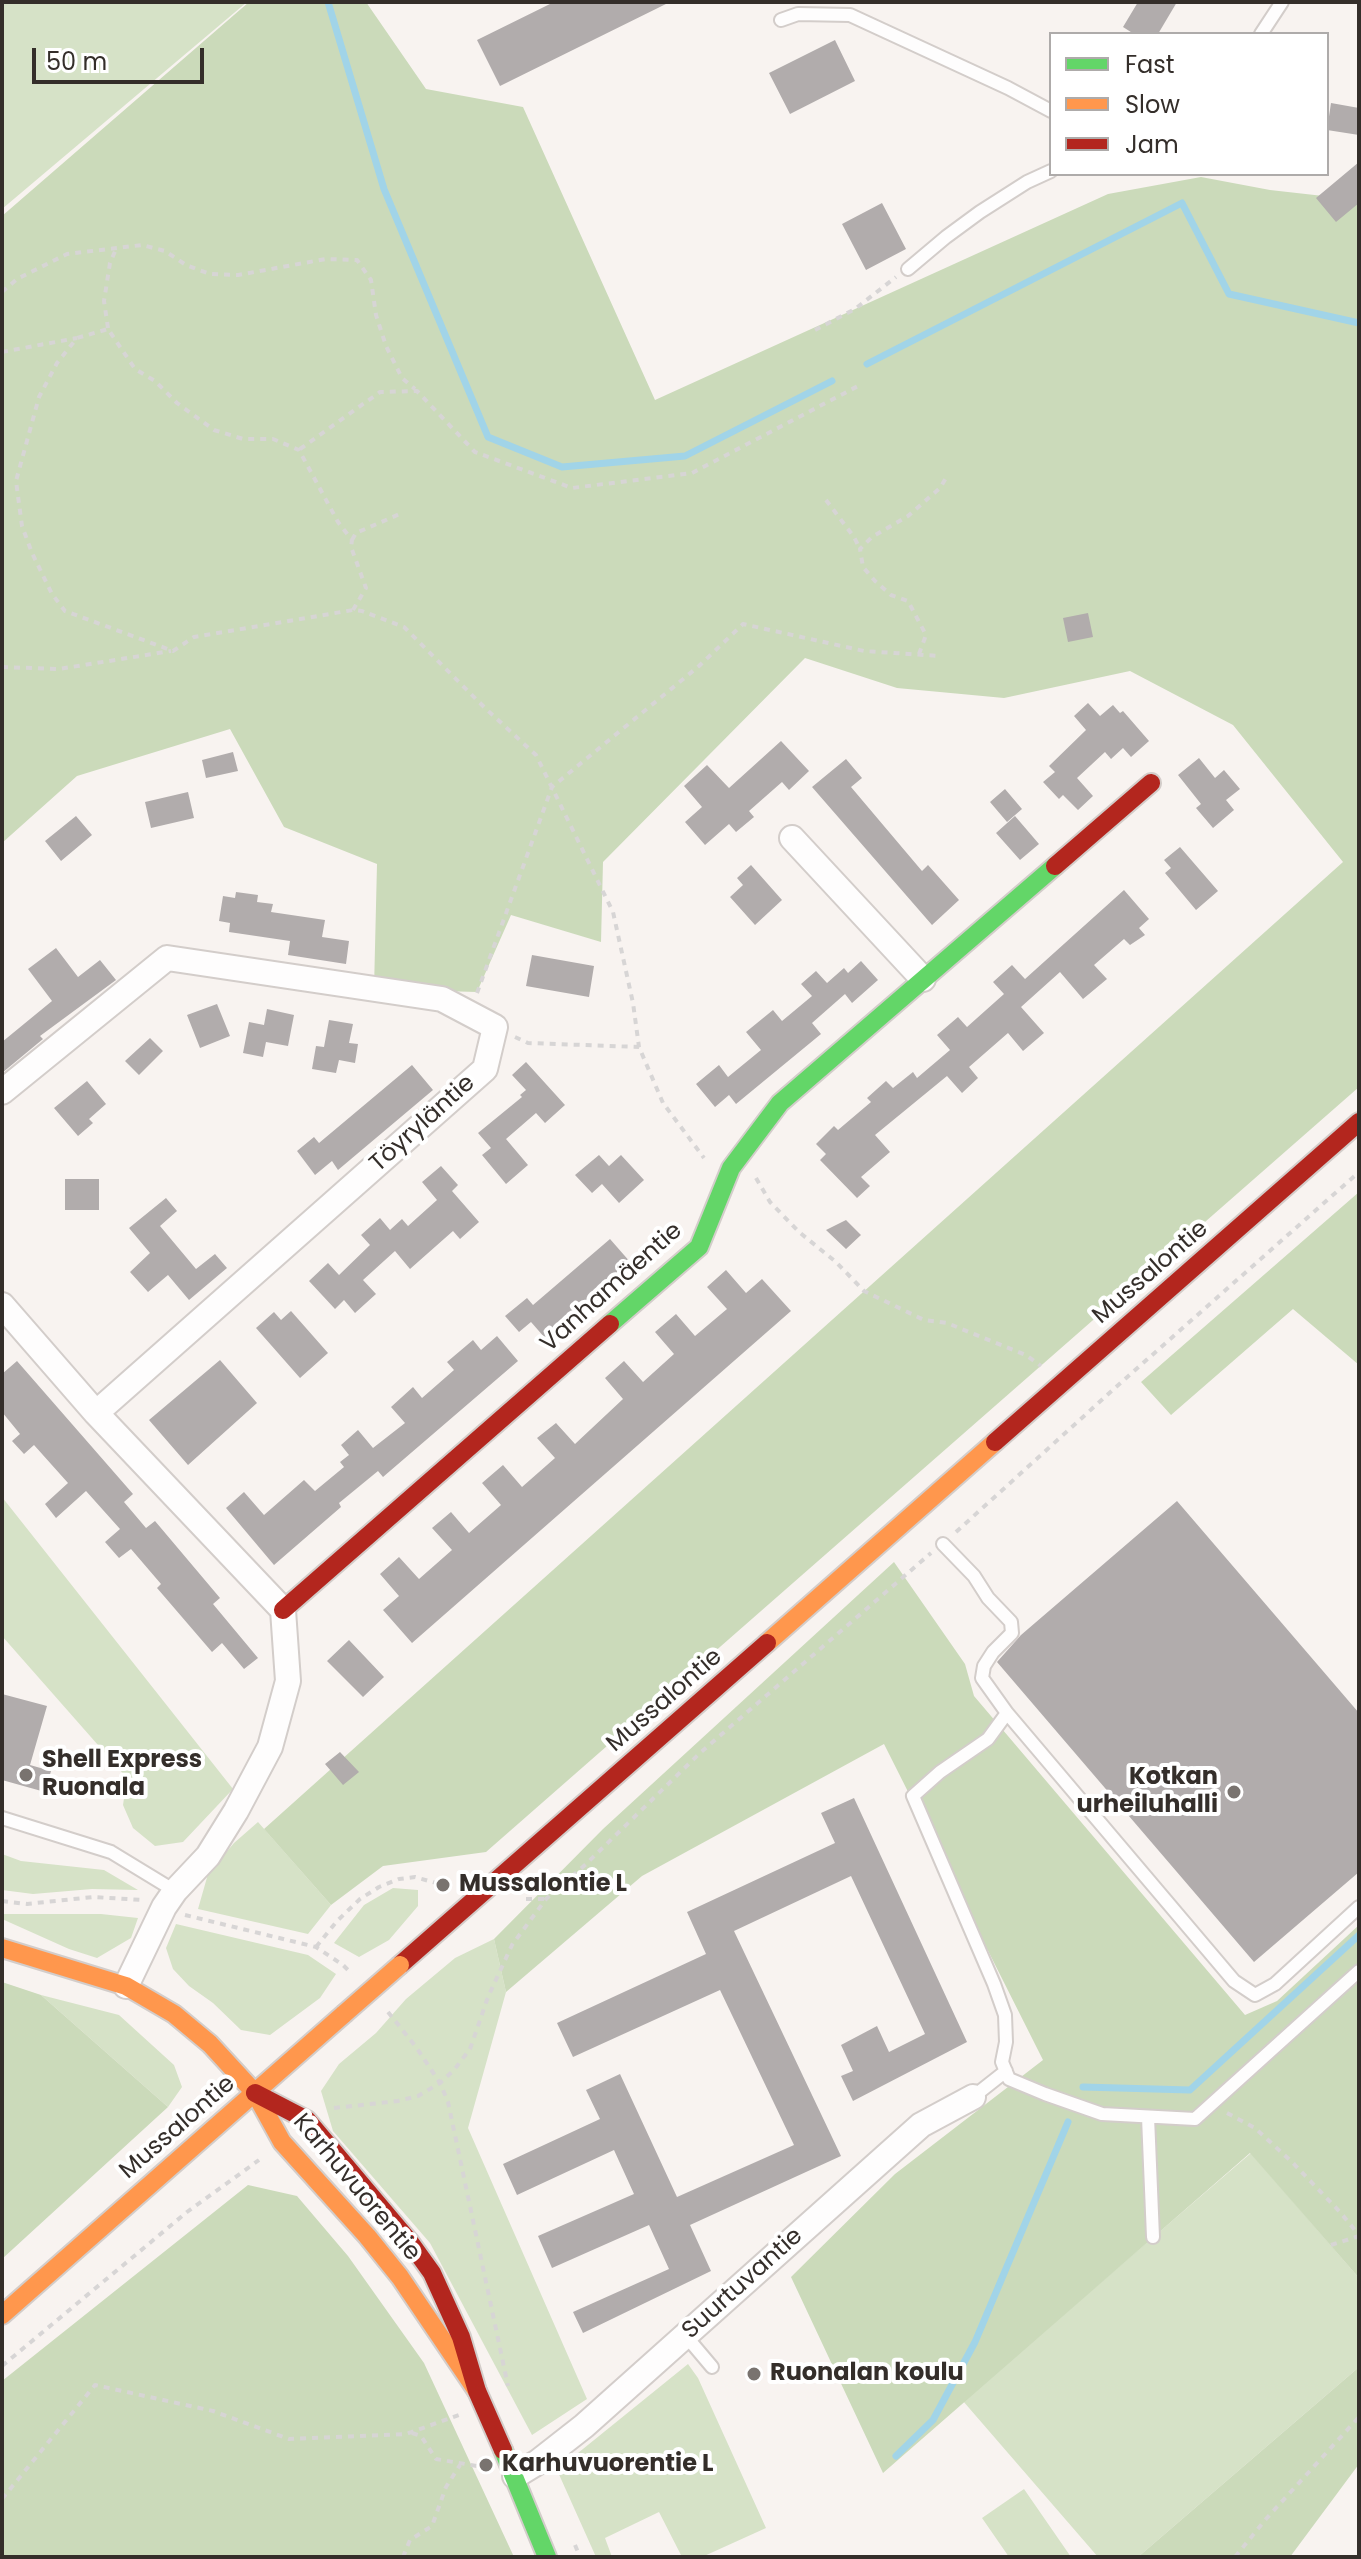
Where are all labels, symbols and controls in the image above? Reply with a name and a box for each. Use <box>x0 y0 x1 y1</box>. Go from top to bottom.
scale bar <box>36 32 208 82</box>
legend <box>1049 32 1329 176</box>
text: 50 m <box>46 45 107 78</box>
text: Fast <box>1125 48 1175 81</box>
text: Slow <box>1125 88 1180 121</box>
text: Jam <box>1125 128 1179 161</box>
street label: Töyryläntie <box>365 1069 481 1179</box>
street label: Mussalontie <box>1087 1215 1215 1331</box>
street label: Vanhamäentie <box>535 1217 689 1359</box>
street label: Mussalontie <box>601 1643 729 1759</box>
place label: Shell Express Ruonala <box>42 1747 202 1803</box>
place label: Kotkan urheiluhalli <box>1077 1764 1218 1820</box>
marker: Shell Express Ruonala <box>17 1766 35 1784</box>
marker: Kotkan urheiluhalli <box>1225 1783 1243 1801</box>
place label: Mussalontie L <box>459 1871 627 1899</box>
marker: Mussalontie L <box>434 1876 452 1894</box>
street label: Mussalontie <box>114 2070 242 2186</box>
street label: Karhuvuorentie <box>286 2109 426 2267</box>
street label: Suurtuvantie <box>677 2222 809 2346</box>
place label: Ruonalan koulu <box>770 2360 964 2388</box>
marker: Ruonalan koulu <box>745 2365 763 2383</box>
place label: Karhuvuorentie L <box>502 2451 714 2479</box>
marker: Karhuvuorentie L <box>477 2456 495 2474</box>

